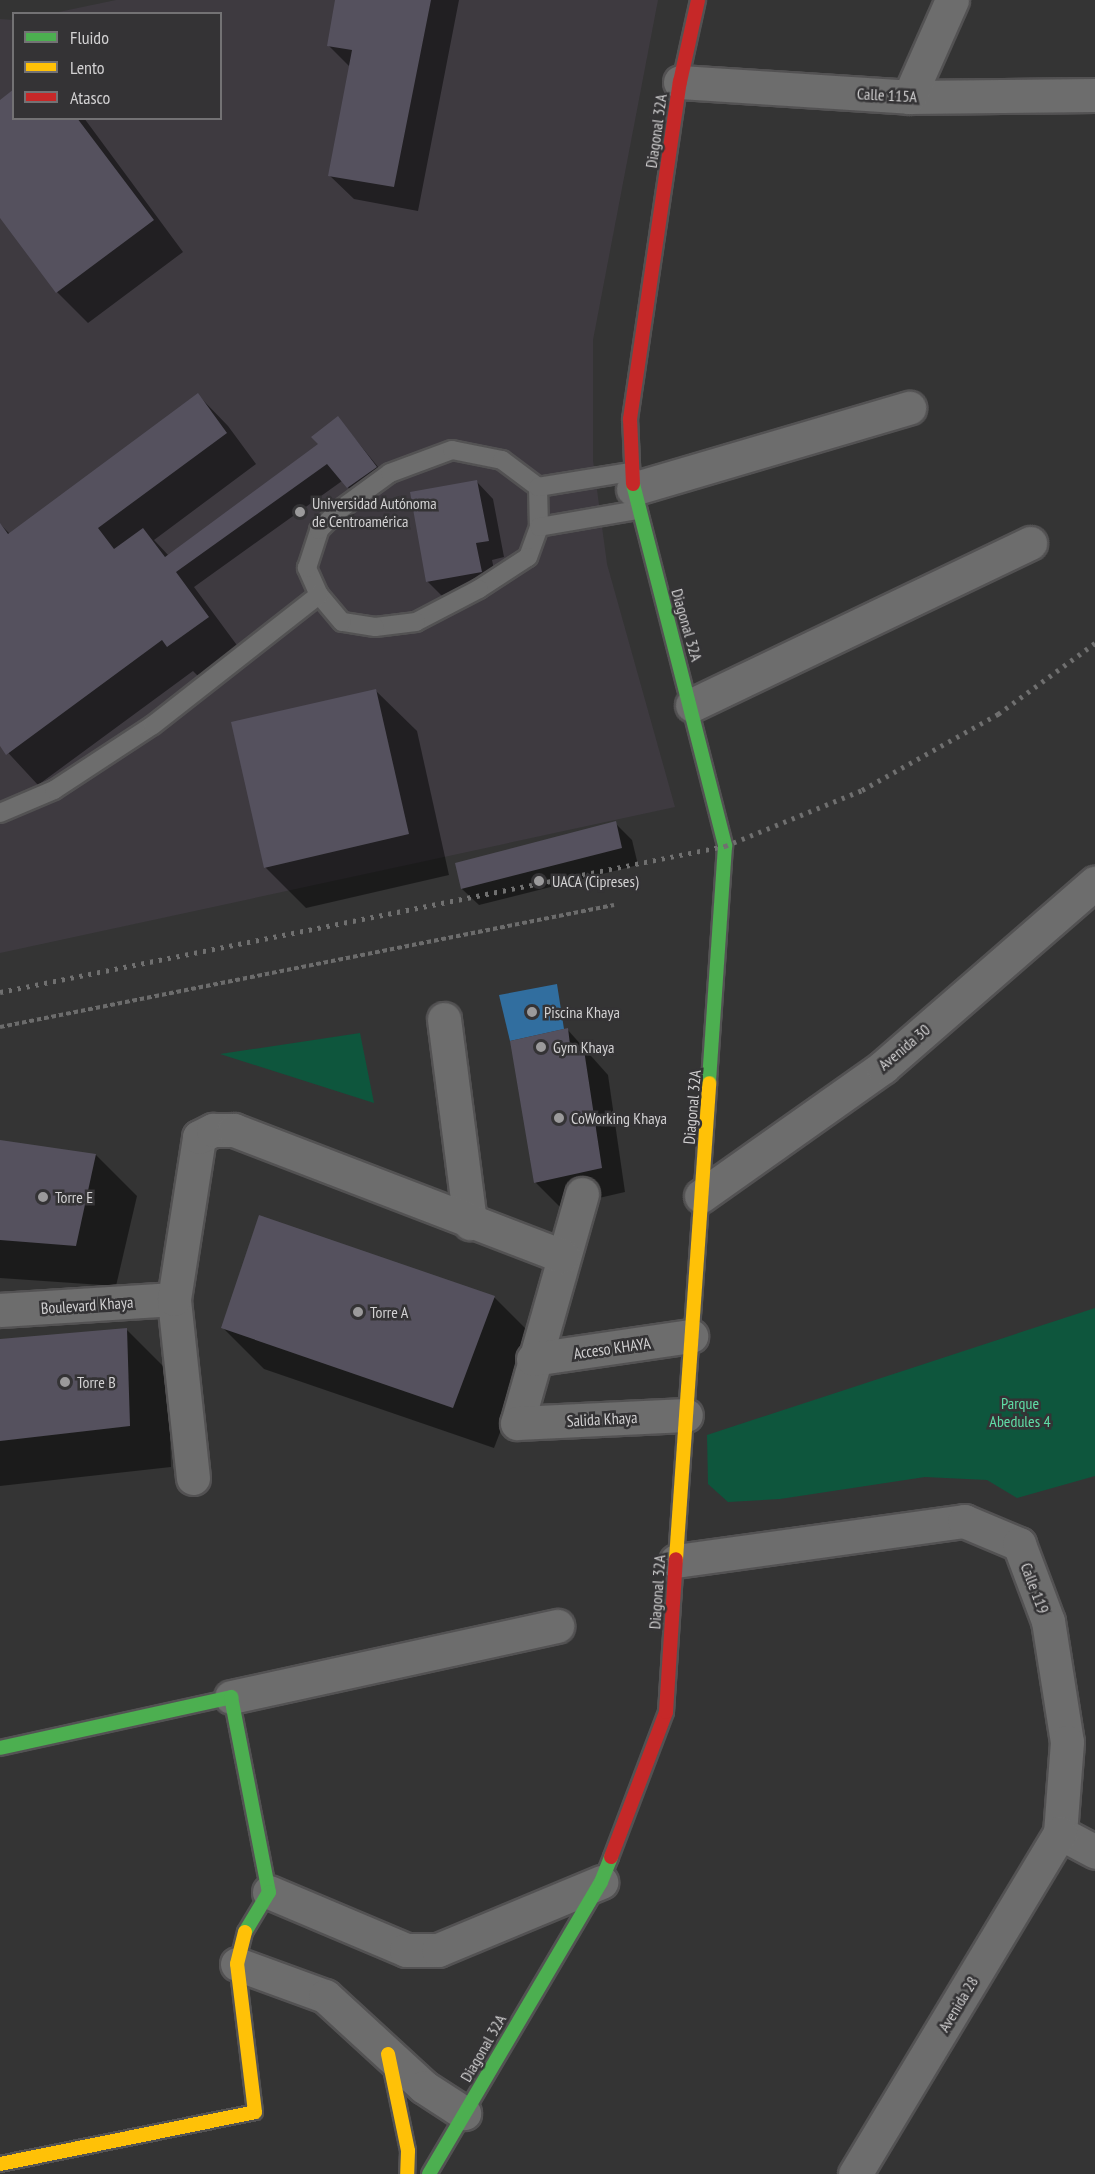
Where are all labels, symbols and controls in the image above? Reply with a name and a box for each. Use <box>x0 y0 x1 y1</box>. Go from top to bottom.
legend <box>12 12 222 120</box>
text: Fluido <box>70 26 109 49</box>
text: Lento <box>70 56 105 79</box>
street label: Calle 115A <box>856 84 918 106</box>
text: Atasco <box>70 86 110 109</box>
street label: Diagonal 32A <box>641 93 671 169</box>
place label: Universidad Autónoma de Centroamérica <box>312 493 437 531</box>
marker: Universidad Autónoma de Centroamérica <box>293 505 307 519</box>
street label: Diagonal 32A <box>667 586 707 664</box>
place label: UACA (Cipreses) <box>552 871 639 891</box>
marker: UACA (Cipreses) <box>530 872 548 890</box>
place label: Piscina Khaya <box>544 1002 620 1022</box>
marker: Piscina Khaya <box>525 1005 539 1019</box>
street label: Avenida 30 <box>874 1020 934 1074</box>
place label: Gym Khaya <box>553 1037 614 1057</box>
marker: Gym Khaya <box>534 1040 548 1054</box>
street label: Diagonal 32A <box>679 1069 705 1145</box>
place label: CoWorking Khaya <box>571 1108 667 1128</box>
marker: CoWorking Khaya <box>552 1111 566 1125</box>
place label: Torre E <box>55 1187 93 1207</box>
marker: Torre E <box>36 1190 50 1204</box>
street label: Boulevard Khaya <box>40 1292 134 1318</box>
place label: Torre A <box>370 1302 409 1322</box>
marker: Torre A <box>351 1305 365 1319</box>
street label: Acceso KHAYA <box>572 1333 652 1363</box>
place label: Torre B <box>77 1372 116 1392</box>
marker: Torre B <box>58 1375 72 1389</box>
park label: Parque Abedules 4 <box>989 1393 1051 1431</box>
street label: Salida Khaya <box>566 1408 638 1430</box>
street label: Diagonal 32A <box>645 1554 669 1630</box>
street label: Calle 119 <box>1017 1560 1053 1616</box>
street label: Avenida 28 <box>934 1973 982 2035</box>
street label: Diagonal 32A <box>456 2011 510 2085</box>

